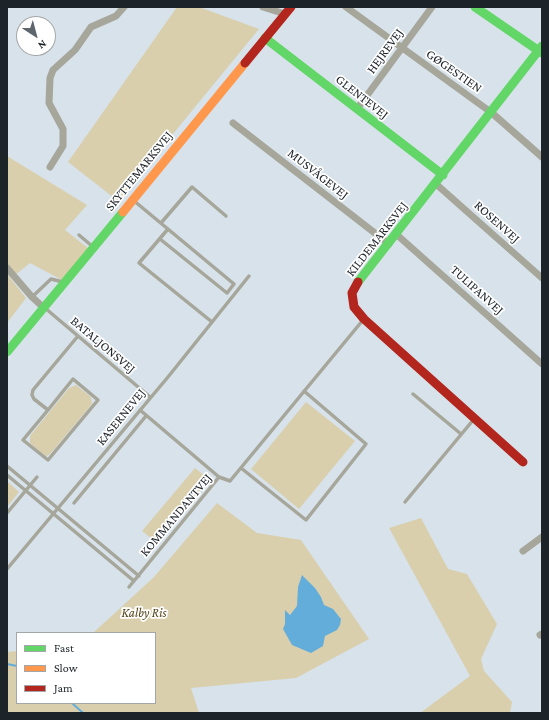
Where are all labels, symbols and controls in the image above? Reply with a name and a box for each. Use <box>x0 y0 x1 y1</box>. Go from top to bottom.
north arrow <box>16 16 56 56</box>
street label: HEJREVEJ <box>363 25 407 77</box>
text: N <box>36 38 49 52</box>
street label: GØGESTIEN <box>423 46 485 96</box>
street label: GLENTEVEJ <box>332 72 392 122</box>
street label: SKYTTEMARKSVEJ <box>102 128 176 214</box>
street label: MUSVÅGEVEJ <box>284 145 352 203</box>
street label: KILDEMARKSVEJ <box>343 198 411 280</box>
street label: ROSENVEJ <box>471 198 523 246</box>
street label: TULIPANVEJ <box>447 262 507 318</box>
street label: BATALJONSVEJ <box>67 313 139 377</box>
street label: KASERNEVEJ <box>93 385 149 449</box>
street label: KOMMANDANTVEJ <box>137 470 215 560</box>
park label: Kalby Ris <box>122 605 166 621</box>
legend <box>16 632 156 704</box>
text: Fast <box>54 641 74 655</box>
text: Slow <box>54 661 78 675</box>
text: Jam <box>54 681 73 695</box>

